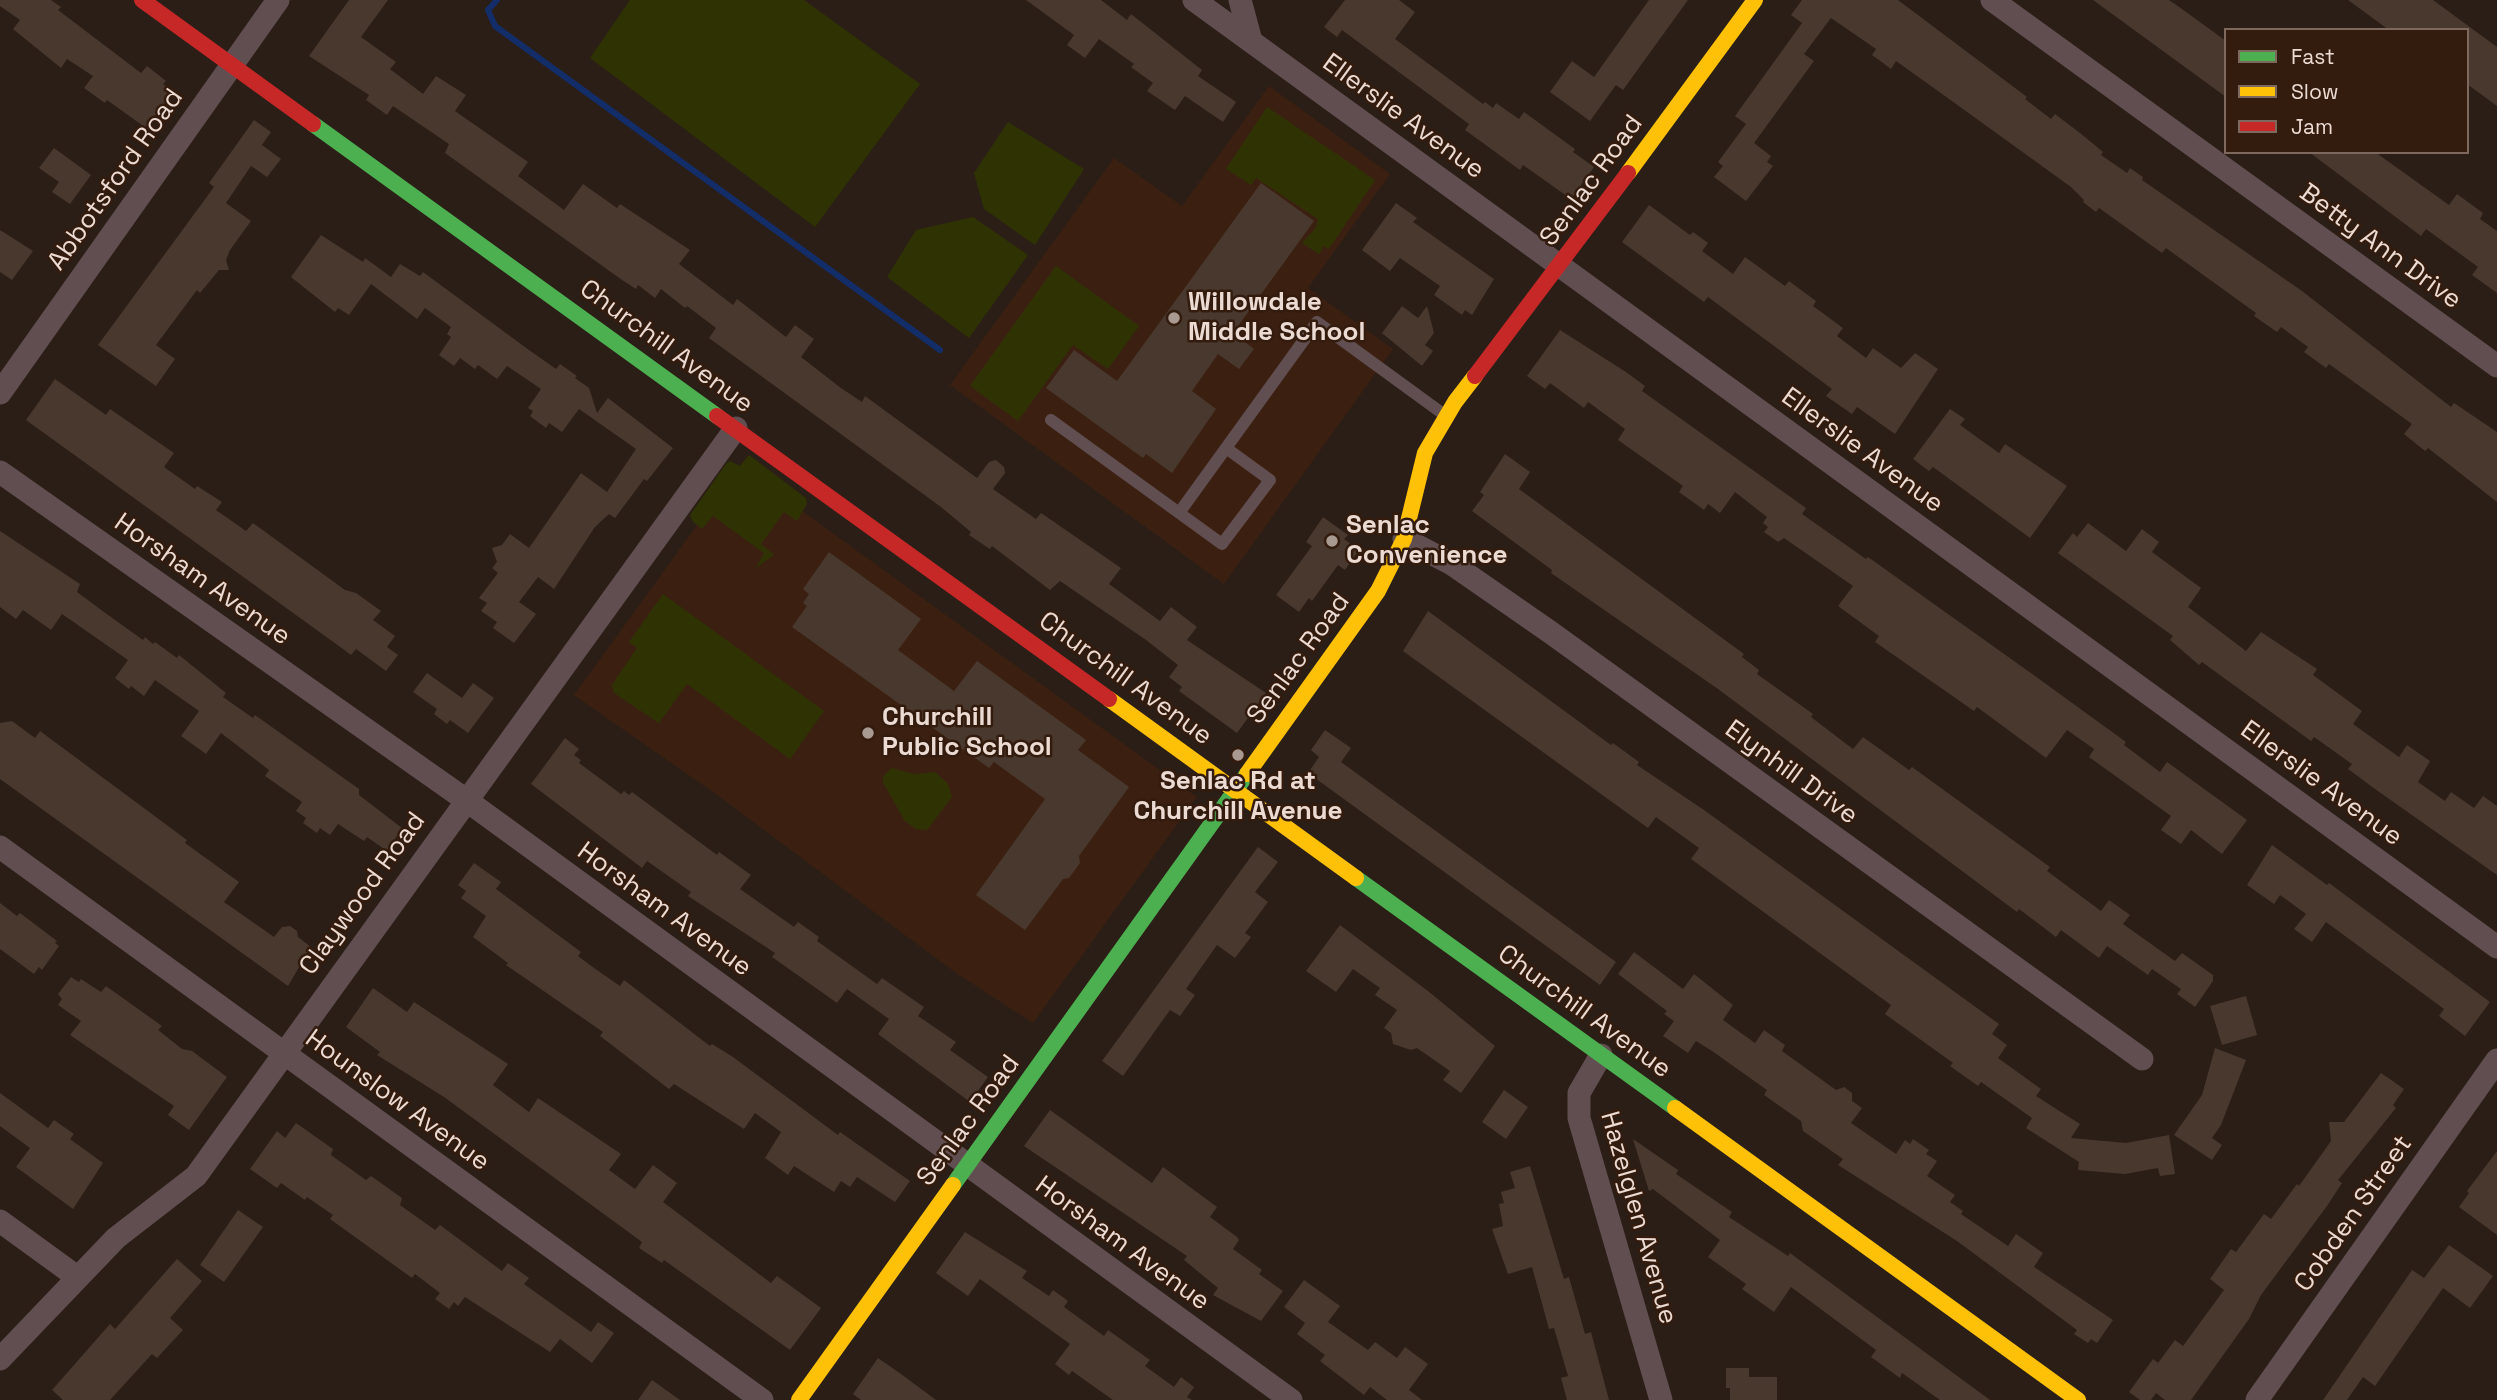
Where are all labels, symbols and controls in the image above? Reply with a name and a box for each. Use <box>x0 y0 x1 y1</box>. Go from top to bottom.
legend <box>2224 28 2469 154</box>
text: Fast <box>2291 43 2335 70</box>
street label: Ellerslie Avenue <box>1316 48 1490 186</box>
text: Slow <box>2291 78 2339 105</box>
street label: Abbotsford Road <box>42 83 190 277</box>
street label: Senlac Road <box>1534 109 1650 253</box>
text: Jam <box>2291 113 2333 140</box>
street label: Betty Ann Drive <box>2293 178 2467 316</box>
street label: Churchill Avenue <box>573 274 759 420</box>
place label: Willowdale Middle School <box>1188 287 1365 348</box>
marker: Willowdale Middle School <box>1166 310 1182 326</box>
street label: Ellerslie Avenue <box>1775 382 1949 520</box>
street label: Horsham Avenue <box>108 508 296 652</box>
place label: Senlac Convenience <box>1346 510 1507 572</box>
marker: Senlac Convenience <box>1324 533 1340 549</box>
street label: Senlac Road <box>1241 587 1357 731</box>
street label: Churchill Avenue <box>1032 606 1218 752</box>
place label: Churchill Public School <box>882 702 1052 764</box>
street label: Elynhill Drive <box>1718 714 1864 832</box>
street label: Ellerslie Avenue <box>2234 715 2408 853</box>
marker: Churchill Public School <box>860 725 876 741</box>
marker: Senlac Rd at Churchill Avenue <box>1230 747 1246 763</box>
place label: Senlac Rd at Churchill Avenue <box>1134 766 1342 828</box>
street label: Claywood Road <box>293 807 433 981</box>
street label: Horsham Avenue <box>571 836 757 984</box>
street label: Churchill Avenue <box>1491 939 1677 1085</box>
street label: Hounslow Avenue <box>299 1024 495 1178</box>
street label: Senlac Road <box>911 1049 1027 1193</box>
street label: Hazelglen Avenue <box>1593 1108 1683 1328</box>
street label: Cobden Street <box>2289 1130 2419 1298</box>
street label: Horsham Avenue <box>1029 1170 1215 1318</box>

